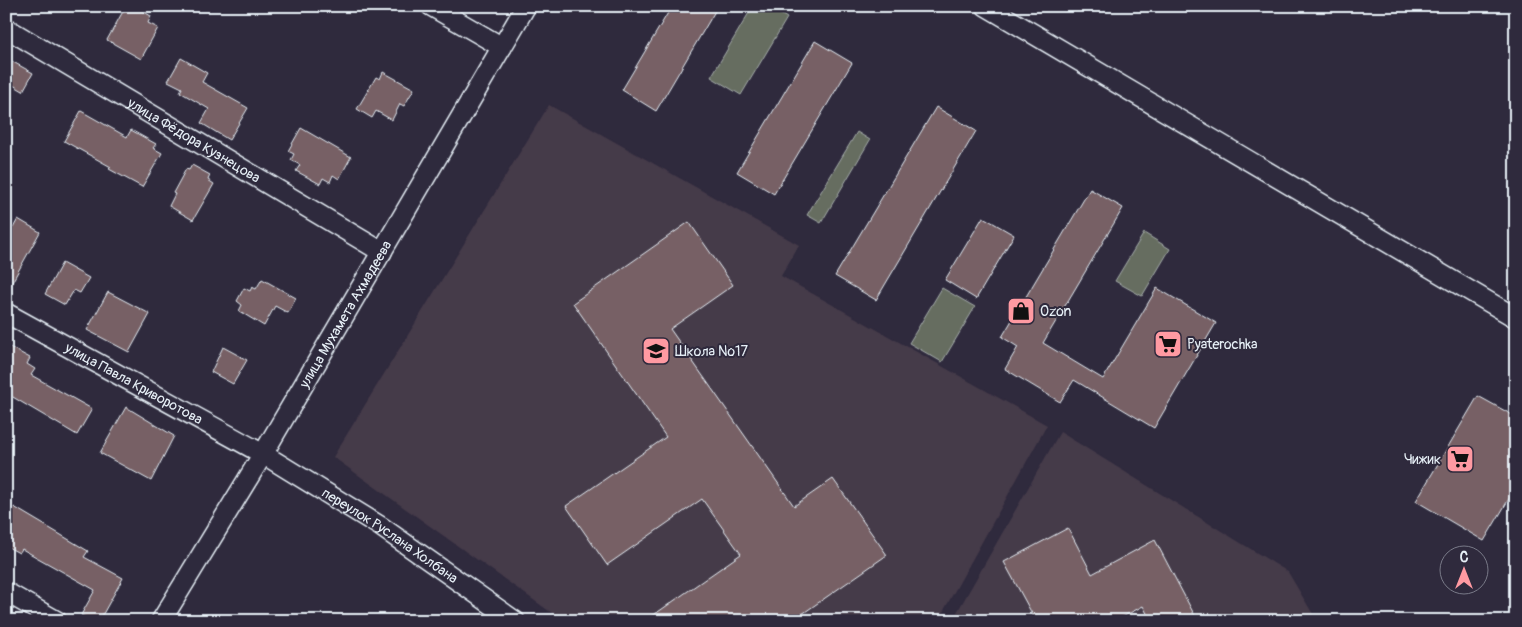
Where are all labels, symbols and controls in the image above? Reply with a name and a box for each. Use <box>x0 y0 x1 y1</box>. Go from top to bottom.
street label: улица Фёдора Кузнецова <box>124 94 263 187</box>
street label: улица Мухамета Ахмадеева <box>295 238 395 392</box>
shop icon: Ozon <box>1006 296 1036 326</box>
place label: Ozon <box>1040 303 1072 320</box>
supermarket icon: Pyaterochka <box>1153 329 1183 359</box>
school or university icon: Школа №17 <box>641 336 671 366</box>
place label: Pyaterochka <box>1187 336 1258 353</box>
street label: улица Павла Криворотова <box>61 339 205 428</box>
place label: Школа №17 <box>675 343 749 360</box>
supermarket icon: Чижик <box>1445 444 1475 474</box>
place label: Чижик <box>1404 451 1441 468</box>
street label: переулок Руслана Холбана <box>319 484 461 587</box>
north arrow <box>1440 544 1490 594</box>
text: С <box>1460 549 1469 566</box>

